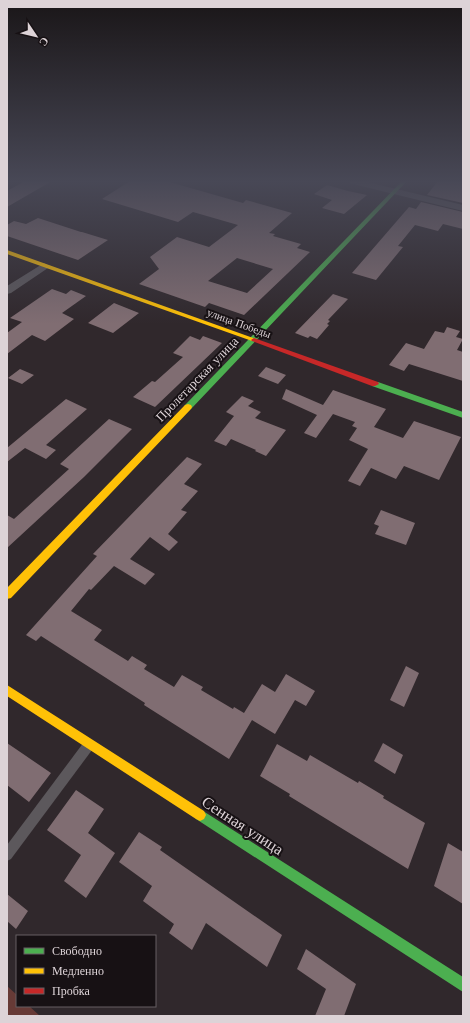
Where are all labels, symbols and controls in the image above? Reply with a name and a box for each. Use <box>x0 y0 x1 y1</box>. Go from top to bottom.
north arrow <box>16 16 56 56</box>
text: С <box>36 34 52 49</box>
street label: улица Победы <box>205 305 273 341</box>
street label: Пролетарская улица <box>152 333 242 425</box>
street label: Сенная улица <box>198 791 288 859</box>
legend <box>16 935 156 1007</box>
text: Свободно <box>52 943 102 958</box>
text: Медленно <box>52 963 104 978</box>
text: Пробка <box>52 983 90 998</box>

